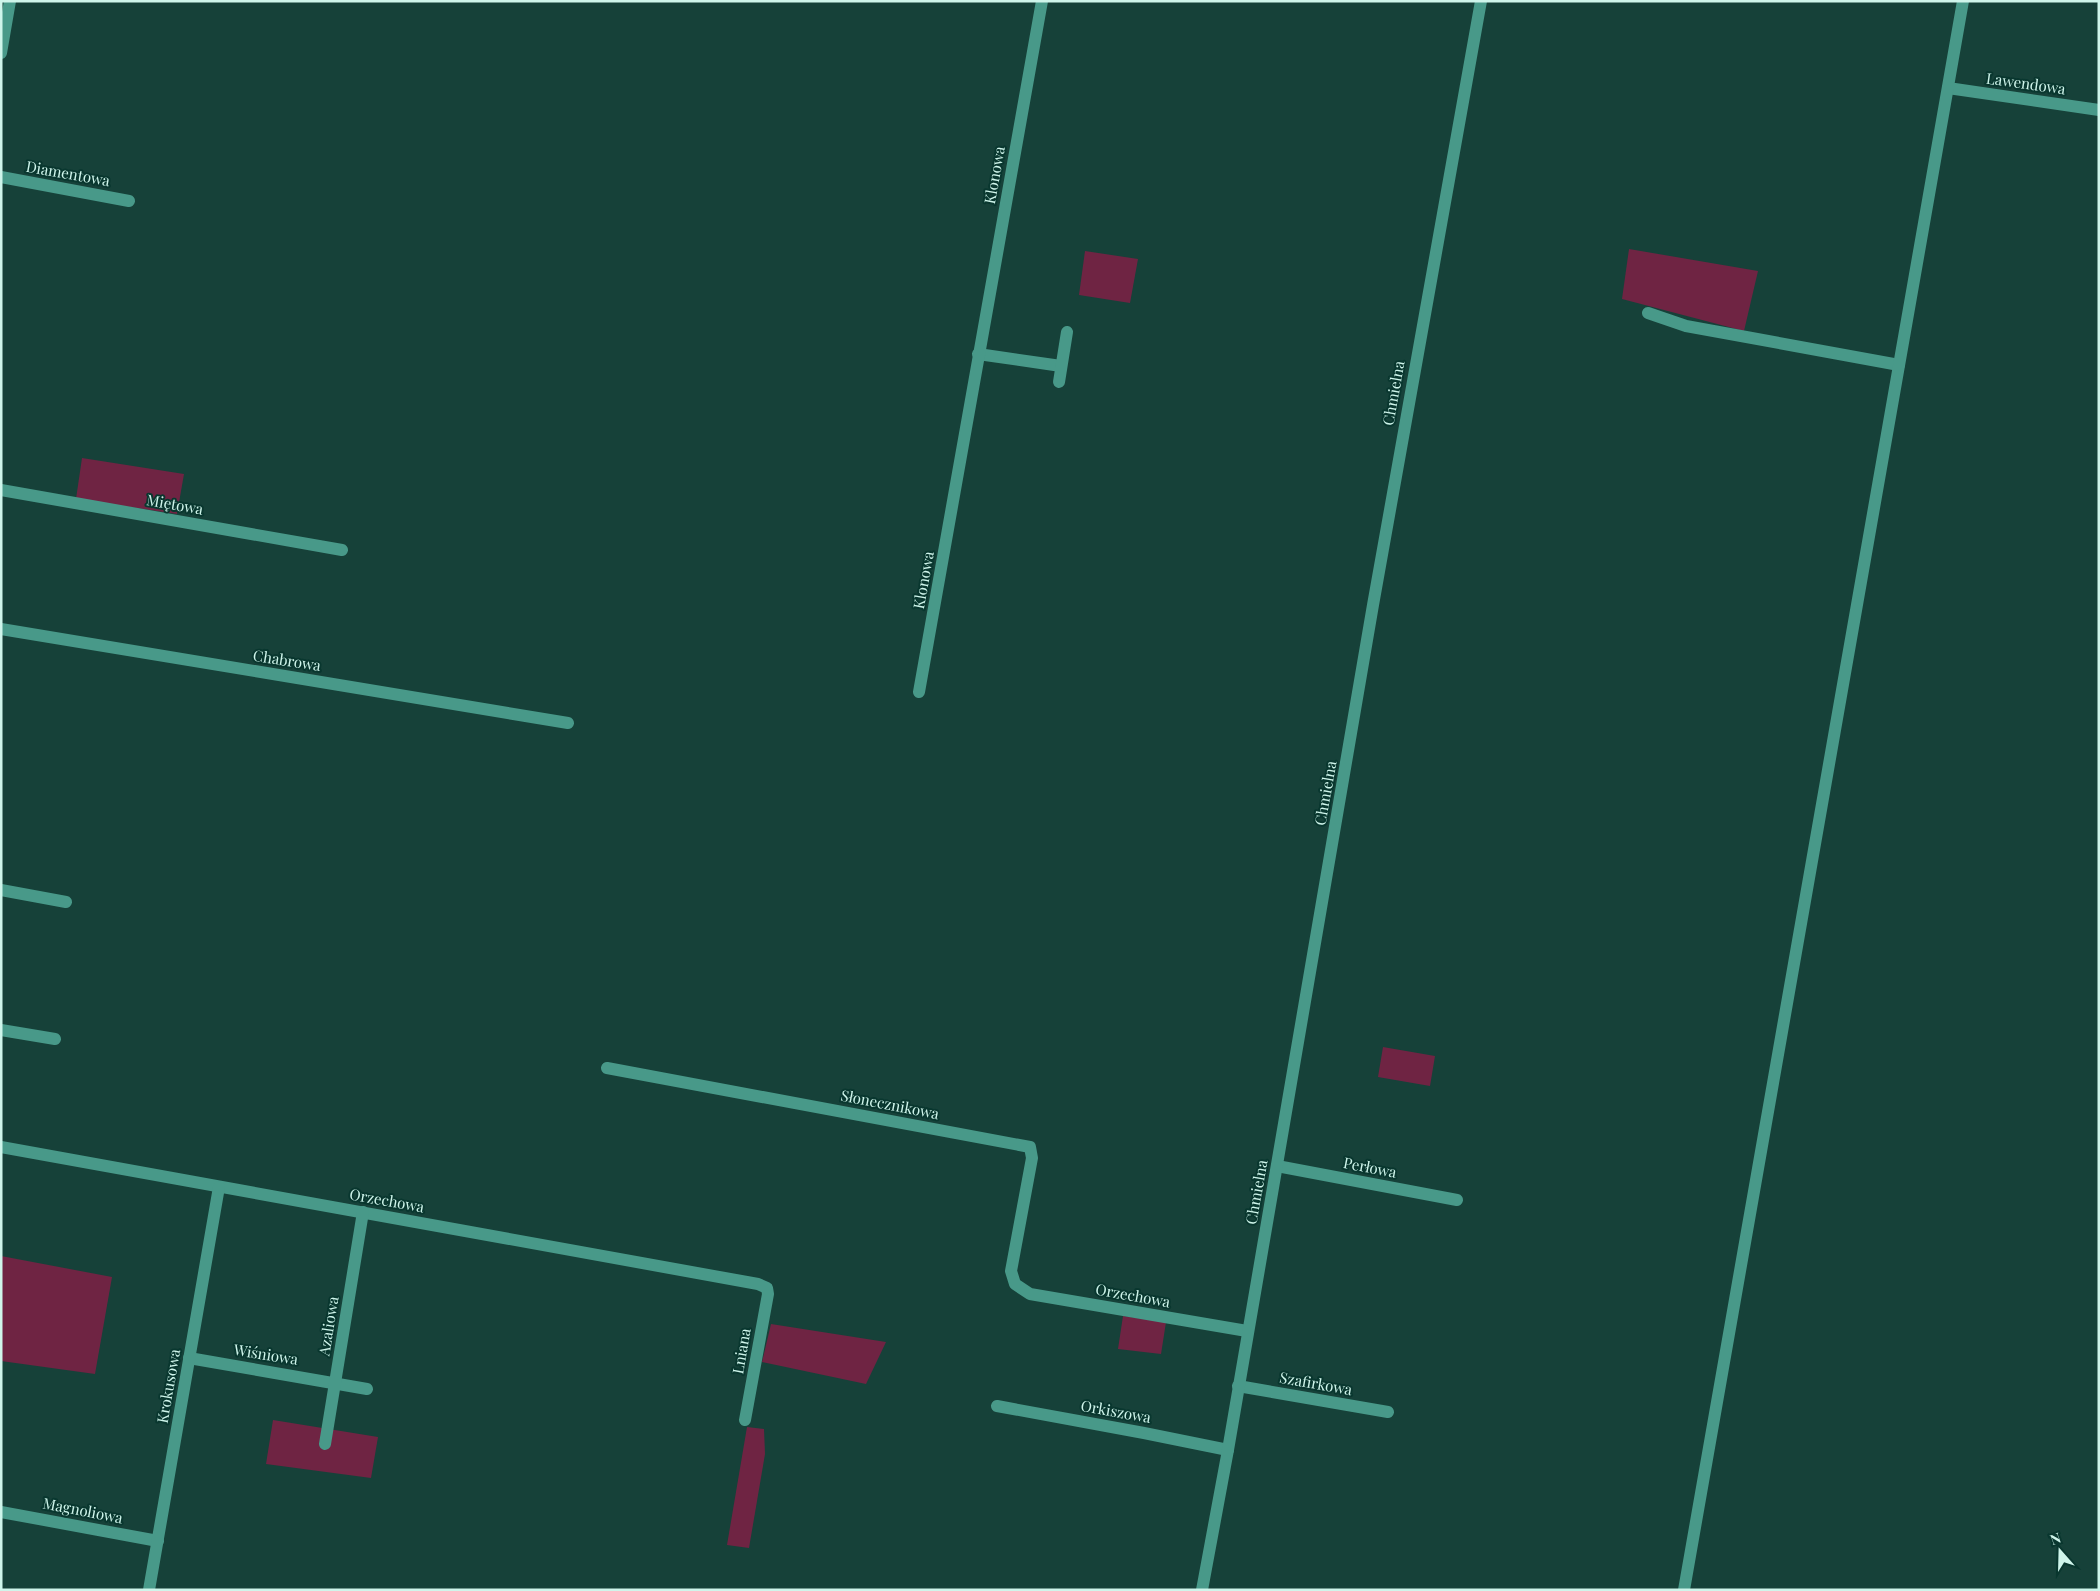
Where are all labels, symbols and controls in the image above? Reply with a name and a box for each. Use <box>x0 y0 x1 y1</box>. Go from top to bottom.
street label: Lawendowa <box>1985 68 2067 99</box>
street label: Klonowa <box>979 144 1009 205</box>
street label: Diamentowa <box>24 156 112 190</box>
street label: Chmielna <box>1377 359 1409 427</box>
street label: Miętowa <box>145 489 206 519</box>
street label: Klonowa <box>908 549 938 610</box>
street label: Chabrowa <box>252 645 323 675</box>
street label: Chmielna <box>1309 759 1341 827</box>
street label: Słonecznikowa <box>839 1085 941 1123</box>
street label: Perłowa <box>1342 1152 1399 1182</box>
street label: Chmielna <box>1240 1158 1272 1226</box>
street label: Orzechowa <box>348 1184 427 1217</box>
street label: Orzechowa <box>1094 1279 1173 1312</box>
street label: Azaliowa <box>313 1294 343 1358</box>
street label: Lniana <box>727 1326 755 1375</box>
street label: Wiśniowa <box>231 1339 300 1369</box>
street label: Krokusowa <box>152 1347 184 1425</box>
street label: Szafirkowa <box>1278 1367 1354 1399</box>
street label: Orkiszowa <box>1079 1395 1153 1427</box>
street label: Magnoliowa <box>41 1492 125 1528</box>
north arrow <box>2035 1526 2085 1576</box>
text: N <box>2047 1528 2063 1549</box>

